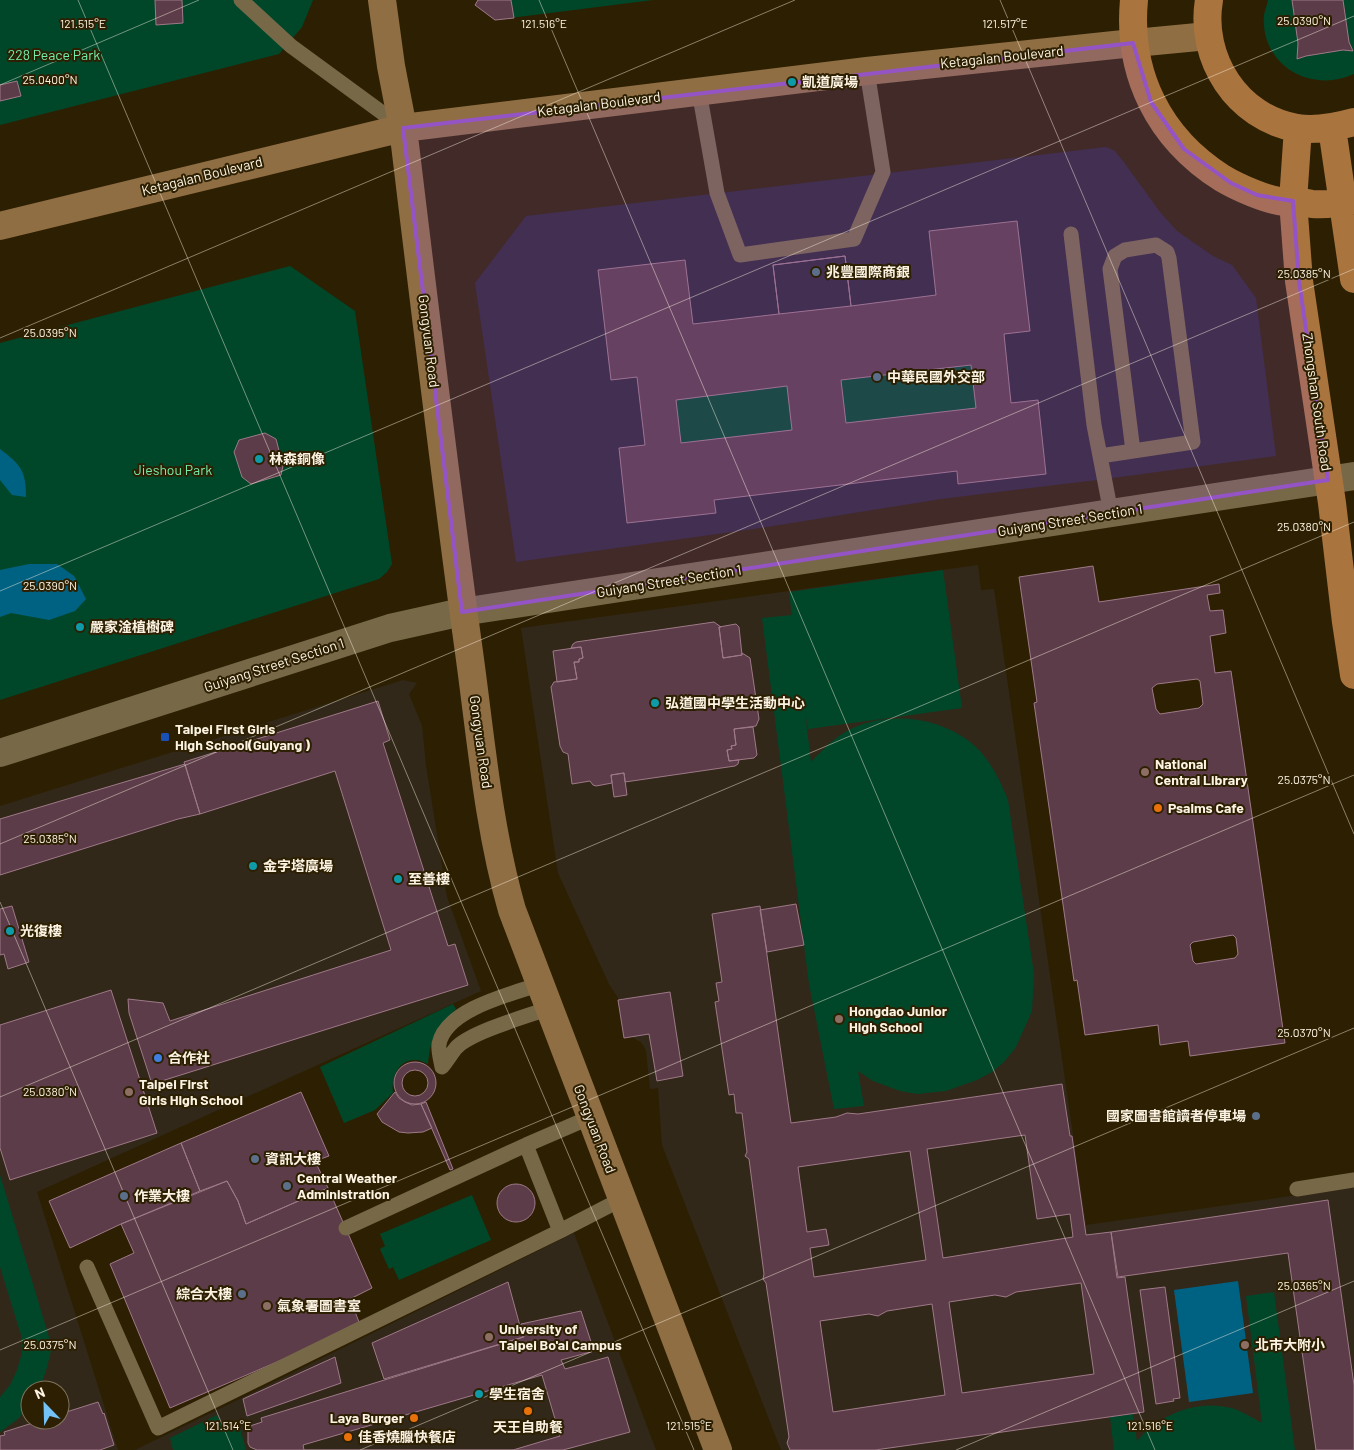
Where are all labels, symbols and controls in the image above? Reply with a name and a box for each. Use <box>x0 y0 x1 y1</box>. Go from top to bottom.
text: 25.0390°N <box>1277 13 1331 27</box>
text: 121.515°E <box>60 16 106 30</box>
text: 121.516°E <box>521 16 567 30</box>
text: 121.517°E <box>982 16 1028 30</box>
street label: Ketagalan Boulevard <box>939 42 1065 71</box>
park label: 228 Peace Park <box>8 46 100 63</box>
text: 25.0400°N <box>22 72 78 86</box>
place label: 凱道廣場 <box>802 73 858 90</box>
marker: 凱道廣場 <box>786 76 798 88</box>
street label: Ketagalan Boulevard <box>536 88 662 120</box>
street label: Ketagalan Boulevard <box>140 152 264 199</box>
place label: 兆豐國際商銀 <box>826 263 910 280</box>
marker: 兆豐國際商銀 <box>810 266 822 278</box>
text: 25.0385°N <box>1277 266 1331 280</box>
street label: Gongyuan Road <box>415 293 444 388</box>
text: 25.0395°N <box>23 325 77 339</box>
street label: Zhongshan South Road <box>1299 332 1336 472</box>
place label: 中華民國外交部 <box>887 368 985 385</box>
marker: 中華民國外交部 <box>871 371 883 383</box>
place label: 林森銅像 <box>269 450 325 467</box>
marker: 林森銅像 <box>253 453 265 465</box>
park label: Jieshou Park <box>134 461 212 478</box>
street label: Guiyang Street Section 1 <box>996 500 1144 539</box>
text: 25.0380°N <box>1277 519 1331 533</box>
street label: Guiyang Street Section 1 <box>595 561 743 600</box>
text: 25.0390°N <box>23 578 77 592</box>
place label: 嚴家淦植樹碑 <box>90 618 174 635</box>
marker: 嚴家淦植樹碑 <box>74 621 86 633</box>
street label: Guiyang Street Section 1 <box>202 634 346 695</box>
street label: Gongyuan Road <box>467 694 496 789</box>
place label: 弘道國中學生活動中心 <box>665 694 805 711</box>
marker: 弘道國中學生活動中心 <box>649 697 661 709</box>
place label: Taipei First Girls High School(Guiyang ) <box>175 720 310 753</box>
marker: Taipei First Girls High School(Guiyang ) <box>159 731 171 743</box>
place label: National Central Library <box>1155 755 1248 788</box>
marker: National Central Library <box>1139 766 1151 778</box>
text: 25.0375°N <box>1277 772 1331 786</box>
place label: Psalms Cafe <box>1168 799 1244 816</box>
marker: Psalms Cafe <box>1152 802 1164 814</box>
text: 25.0385°N <box>23 831 77 845</box>
place label: 金字塔廣場 <box>263 857 333 874</box>
marker: 金字塔廣場 <box>247 860 259 872</box>
place label: 至善樓 <box>408 870 450 887</box>
marker: 至善樓 <box>392 873 404 885</box>
place label: 光復樓 <box>20 922 62 939</box>
marker: 光復樓 <box>4 925 16 937</box>
place label: Hongdao Junior High School <box>849 1002 948 1035</box>
marker: Hongdao Junior High School <box>833 1013 845 1025</box>
text: 25.0370°N <box>1277 1025 1331 1039</box>
place label: 合作社 <box>168 1049 210 1066</box>
marker: 合作社 <box>152 1052 164 1064</box>
place label: Taipei First Girls High School <box>139 1075 243 1108</box>
street label: Gongyuan Road <box>571 1082 620 1176</box>
text: 25.0380°N <box>23 1084 77 1098</box>
marker: Taipei First Girls High School <box>123 1086 135 1098</box>
place label: 國家圖書館讀者停車場 <box>1106 1107 1246 1124</box>
marker: 國家圖書館讀者停車場 <box>1250 1110 1262 1122</box>
place label: 資訊大樓 <box>265 1150 321 1167</box>
marker: 資訊大樓 <box>249 1153 261 1165</box>
place label: Central Weather Administration <box>297 1169 398 1202</box>
marker: Central Weather Administration <box>281 1180 293 1192</box>
place label: 作業大樓 <box>134 1187 190 1204</box>
marker: 作業大樓 <box>118 1190 130 1202</box>
text: 25.0365°N <box>1277 1278 1331 1292</box>
place label: 綜合大樓 <box>176 1285 232 1302</box>
marker: 綜合大樓 <box>236 1288 248 1300</box>
place label: 氣象署圖書室 <box>277 1297 361 1314</box>
marker: 氣象署圖書室 <box>261 1300 273 1312</box>
place label: University of Taipei Bo'ai Campus <box>499 1320 622 1353</box>
marker: University of Taipei Bo'ai Campus <box>483 1331 495 1343</box>
place label: 北市大附小 <box>1255 1336 1325 1353</box>
text: 25.0375°N <box>23 1337 77 1351</box>
marker: 北市大附小 <box>1239 1339 1251 1351</box>
north arrow <box>20 1380 70 1430</box>
text: N <box>32 1383 47 1402</box>
place label: 學生宿舍 <box>489 1385 545 1402</box>
marker: 學生宿舍 <box>473 1388 485 1400</box>
marker: 天王自助餐 <box>522 1405 534 1417</box>
place label: Laya Burger <box>330 1409 405 1426</box>
marker: Laya Burger <box>408 1412 420 1424</box>
text: 121.514°E <box>205 1418 251 1432</box>
place label: 天王自助餐 <box>493 1418 563 1435</box>
text: 121.515°E <box>666 1418 712 1432</box>
text: 121.516°E <box>1127 1418 1173 1432</box>
place label: 佳香燒臘快餐店 <box>358 1428 456 1445</box>
marker: 佳香燒臘快餐店 <box>342 1431 354 1443</box>

